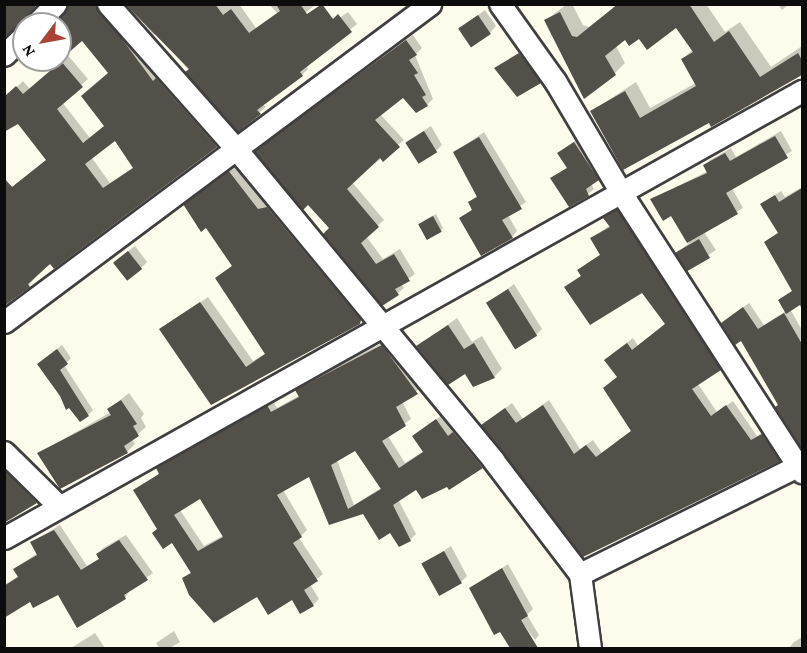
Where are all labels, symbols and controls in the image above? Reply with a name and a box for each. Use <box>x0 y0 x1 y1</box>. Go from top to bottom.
north arrow <box>12 12 72 72</box>
text: N <box>18 42 38 60</box>

